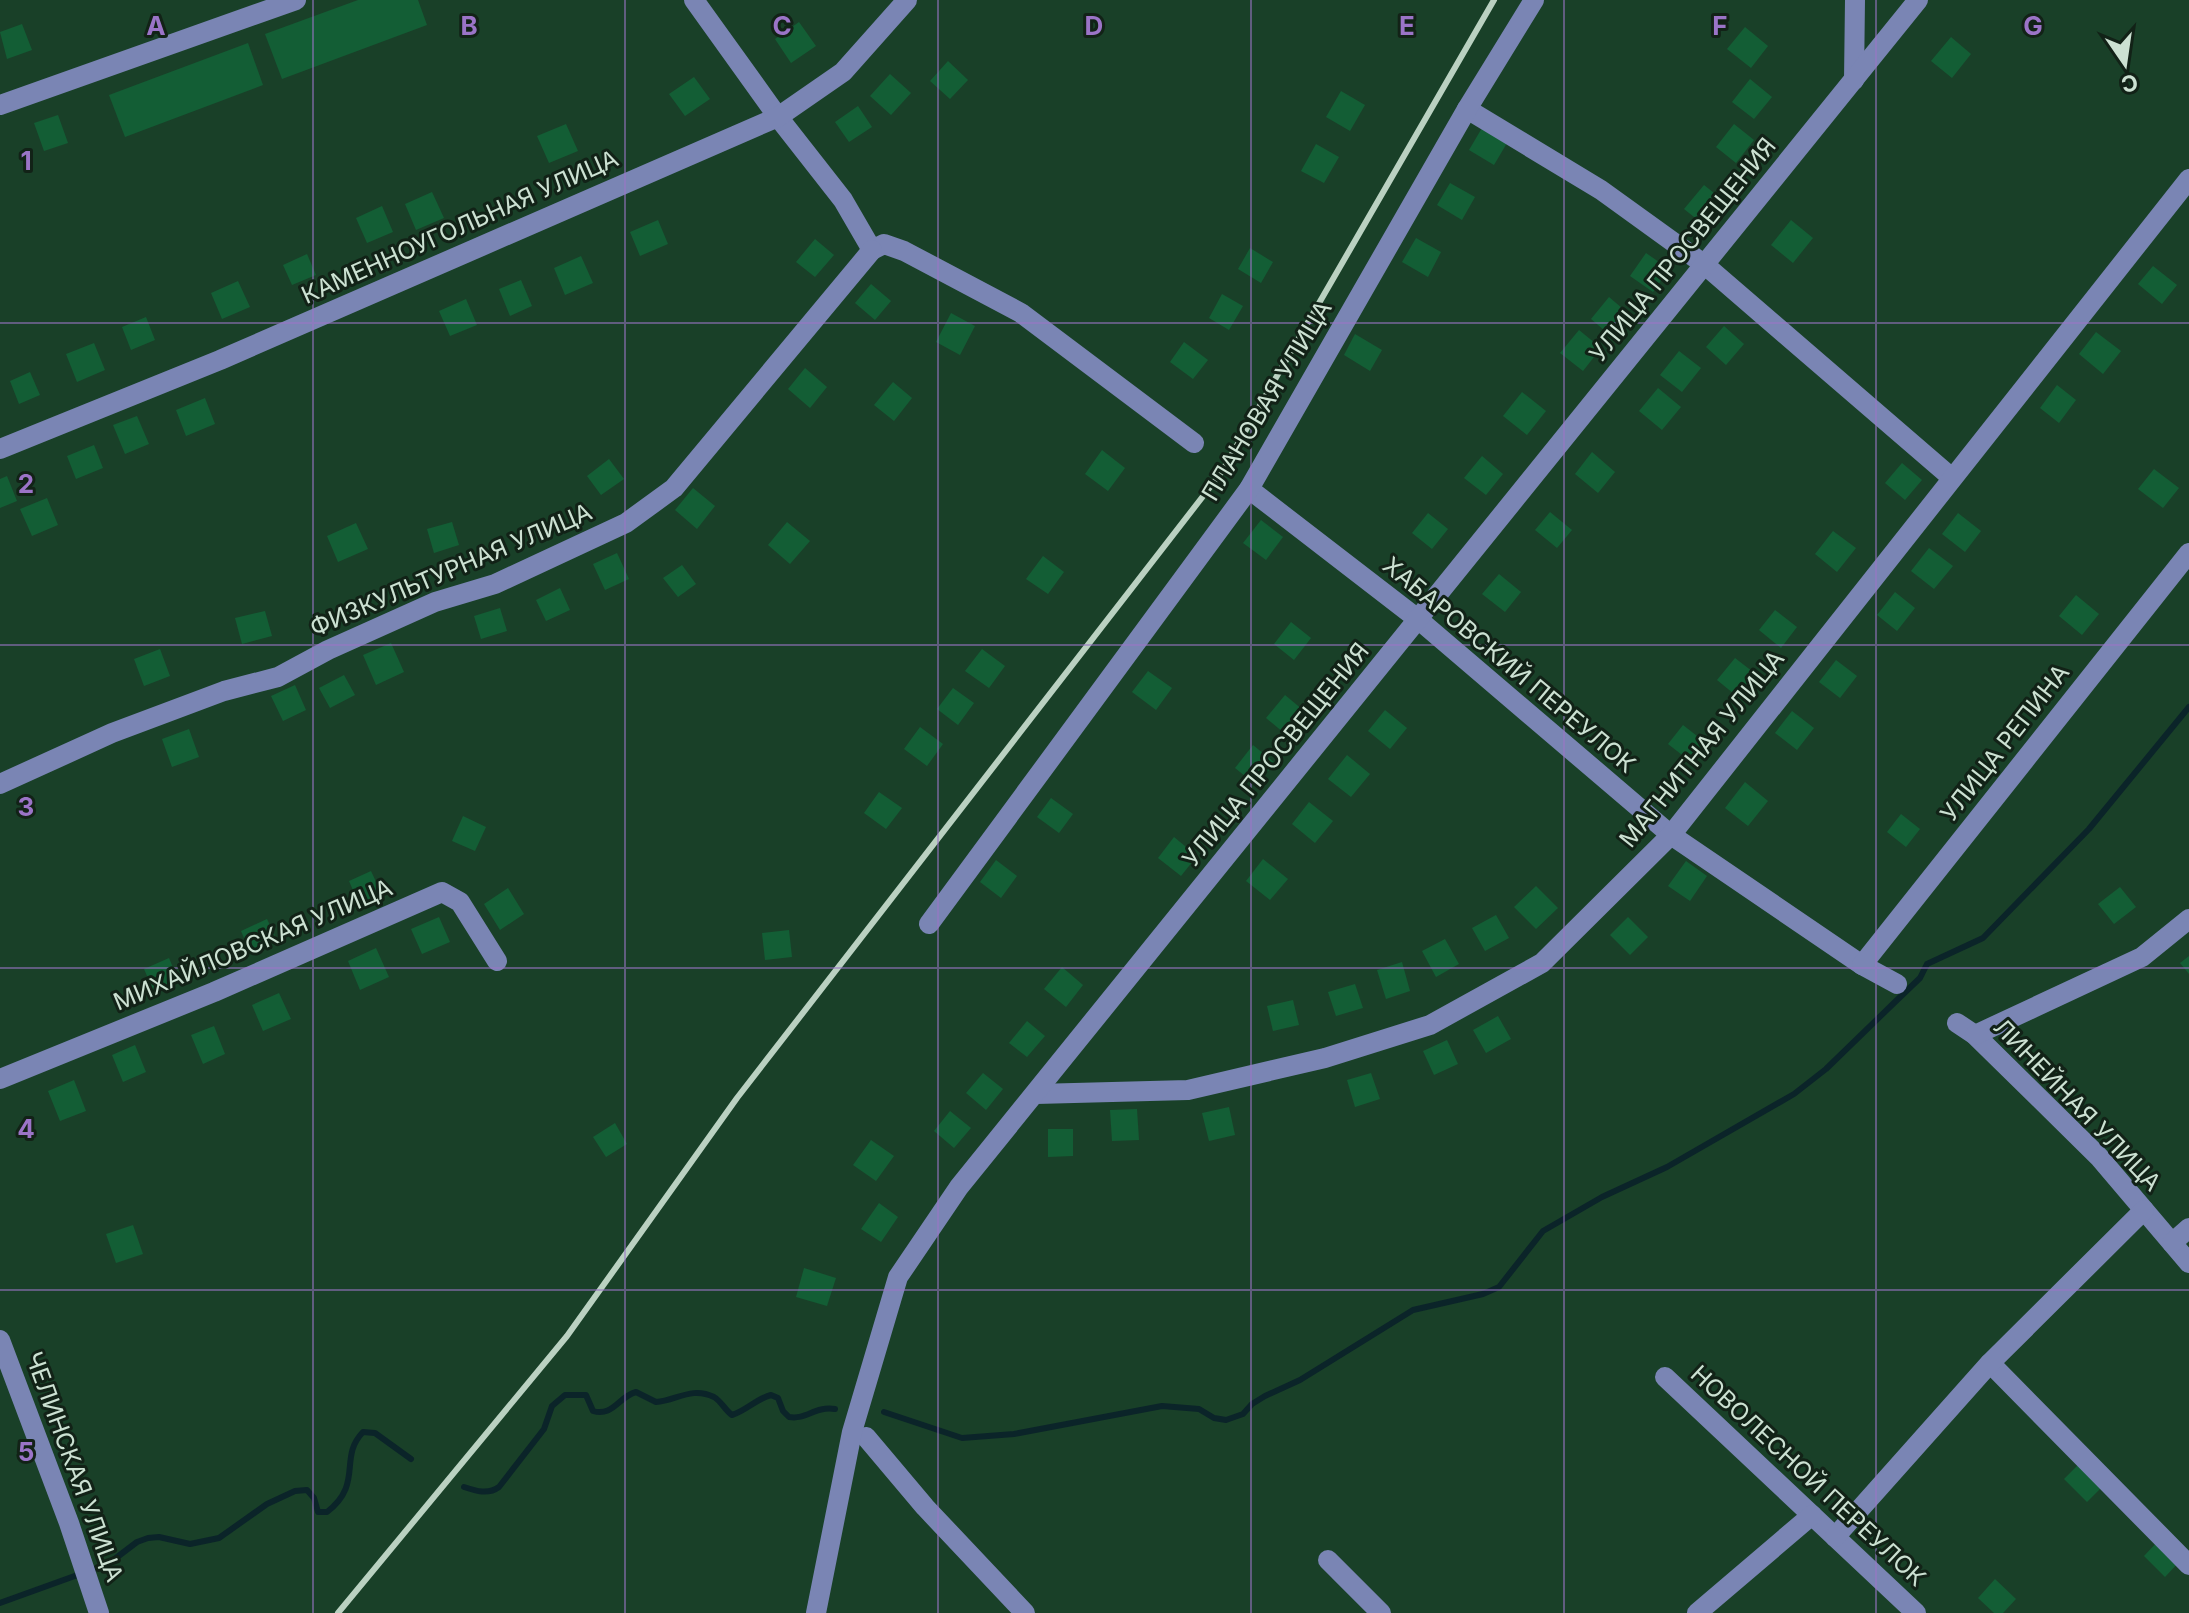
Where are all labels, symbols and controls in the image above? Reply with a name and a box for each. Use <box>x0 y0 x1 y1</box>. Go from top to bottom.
text: A <box>146 10 166 41</box>
text: B <box>460 10 478 41</box>
text: C <box>772 10 792 41</box>
text: D <box>1085 10 1103 41</box>
text: E <box>1399 10 1415 41</box>
text: F <box>1712 10 1728 41</box>
text: G <box>2023 10 2043 41</box>
north arrow <box>2085 24 2165 104</box>
text: С <box>2119 69 2140 98</box>
street label: УЛИЦА ПРОСВЕЩЕНИЯ <box>1583 132 1782 368</box>
street label: КАМЕННОУГОЛЬНАЯ УЛИЦА <box>297 143 623 310</box>
text: 1 <box>20 145 32 176</box>
street label: ПЛАНОВАЯ УЛИЦА <box>1195 296 1338 506</box>
text: 2 <box>18 468 34 499</box>
street label: ФИЗКУЛЬТУРНАЯ УЛИЦА <box>306 497 596 642</box>
street label: ХАБАРОВСКИЙ ПЕРЕУЛОК <box>1377 550 1642 779</box>
street label: УЛИЦА ПРОСВЕЩЕНИЯ <box>1176 637 1375 873</box>
street label: МАГНИТНАЯ УЛИЦА <box>1613 644 1790 853</box>
street label: УЛИЦА РЕПИНА <box>1934 658 2075 827</box>
text: 3 <box>18 791 34 822</box>
street label: МИХАЙЛОВСКАЯ УЛИЦА <box>109 872 397 1017</box>
street label: ЛИНЕЙНАЯ УЛИЦА <box>1988 1012 2168 1197</box>
text: 4 <box>17 1113 35 1144</box>
street label: ЧЕЛИНСКАЯ УЛИЦА <box>19 1348 130 1586</box>
street label: НОВОЛЕСНОЙ ПЕРЕУЛОК <box>1685 1358 1933 1592</box>
text: 5 <box>18 1436 34 1467</box>

